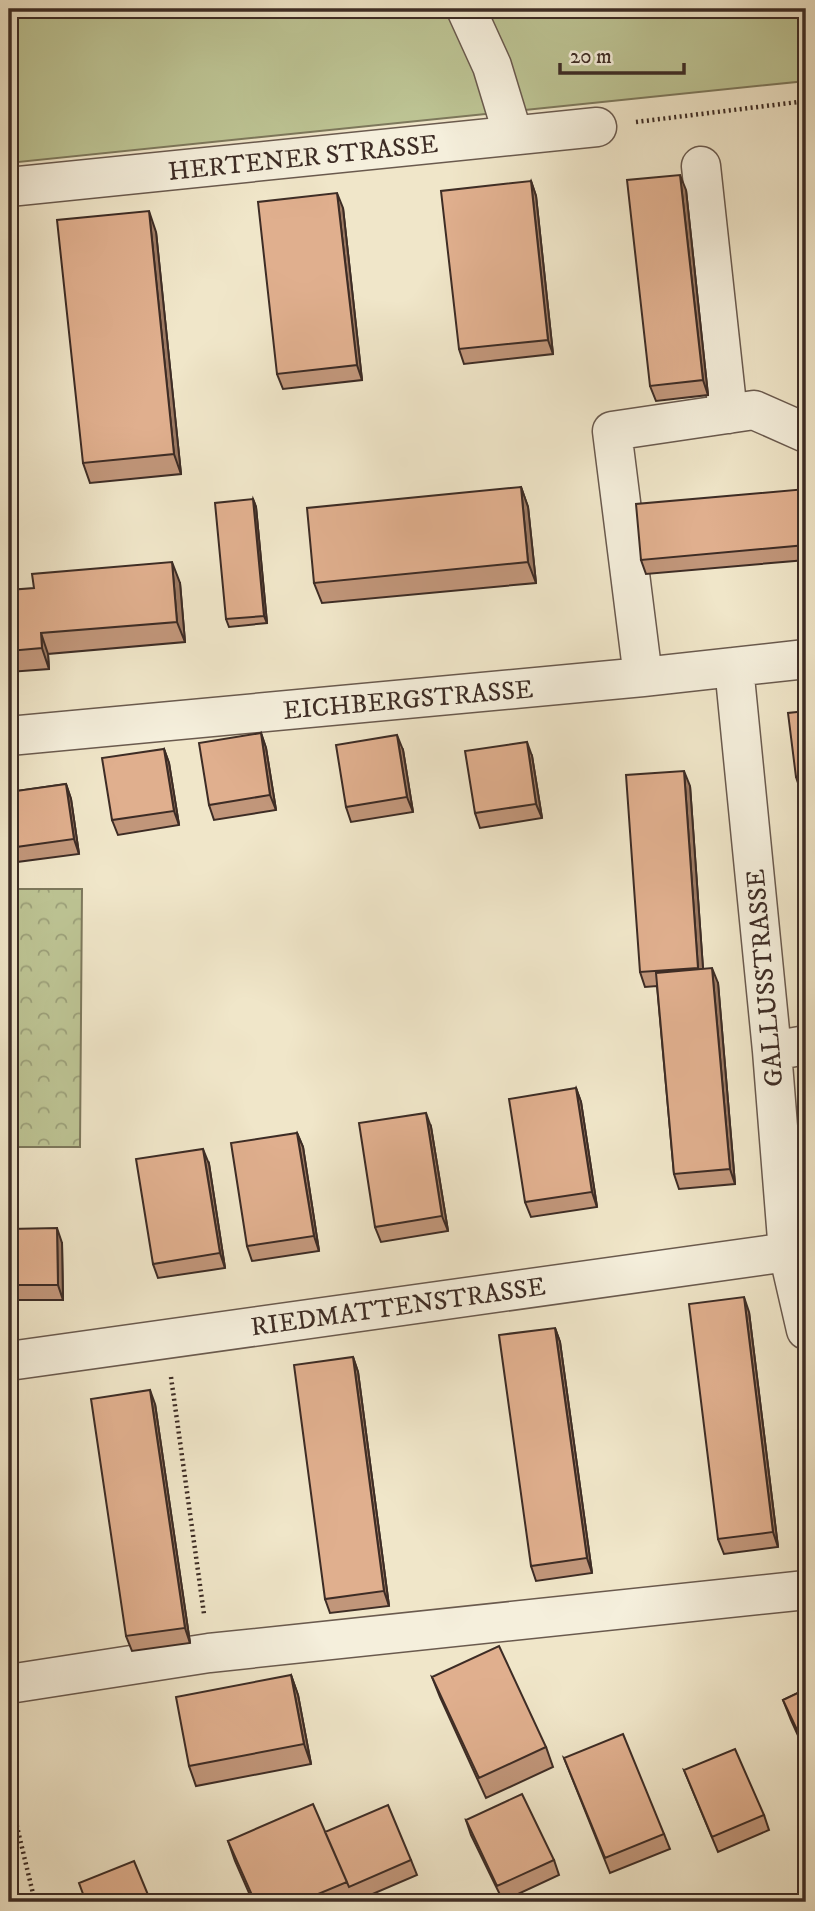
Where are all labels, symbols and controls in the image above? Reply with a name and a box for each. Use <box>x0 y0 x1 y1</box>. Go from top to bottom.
scale bar <box>560 32 684 76</box>
text: 20 m <box>570 44 612 70</box>
street label: HERTENER STRASSE <box>167 128 440 189</box>
street label: EICHBERGSTRASSE <box>282 673 535 728</box>
street label: GALLUSSTRASSE <box>740 868 791 1088</box>
street label: RIEDMATTENSTRASSE <box>249 1270 548 1345</box>

